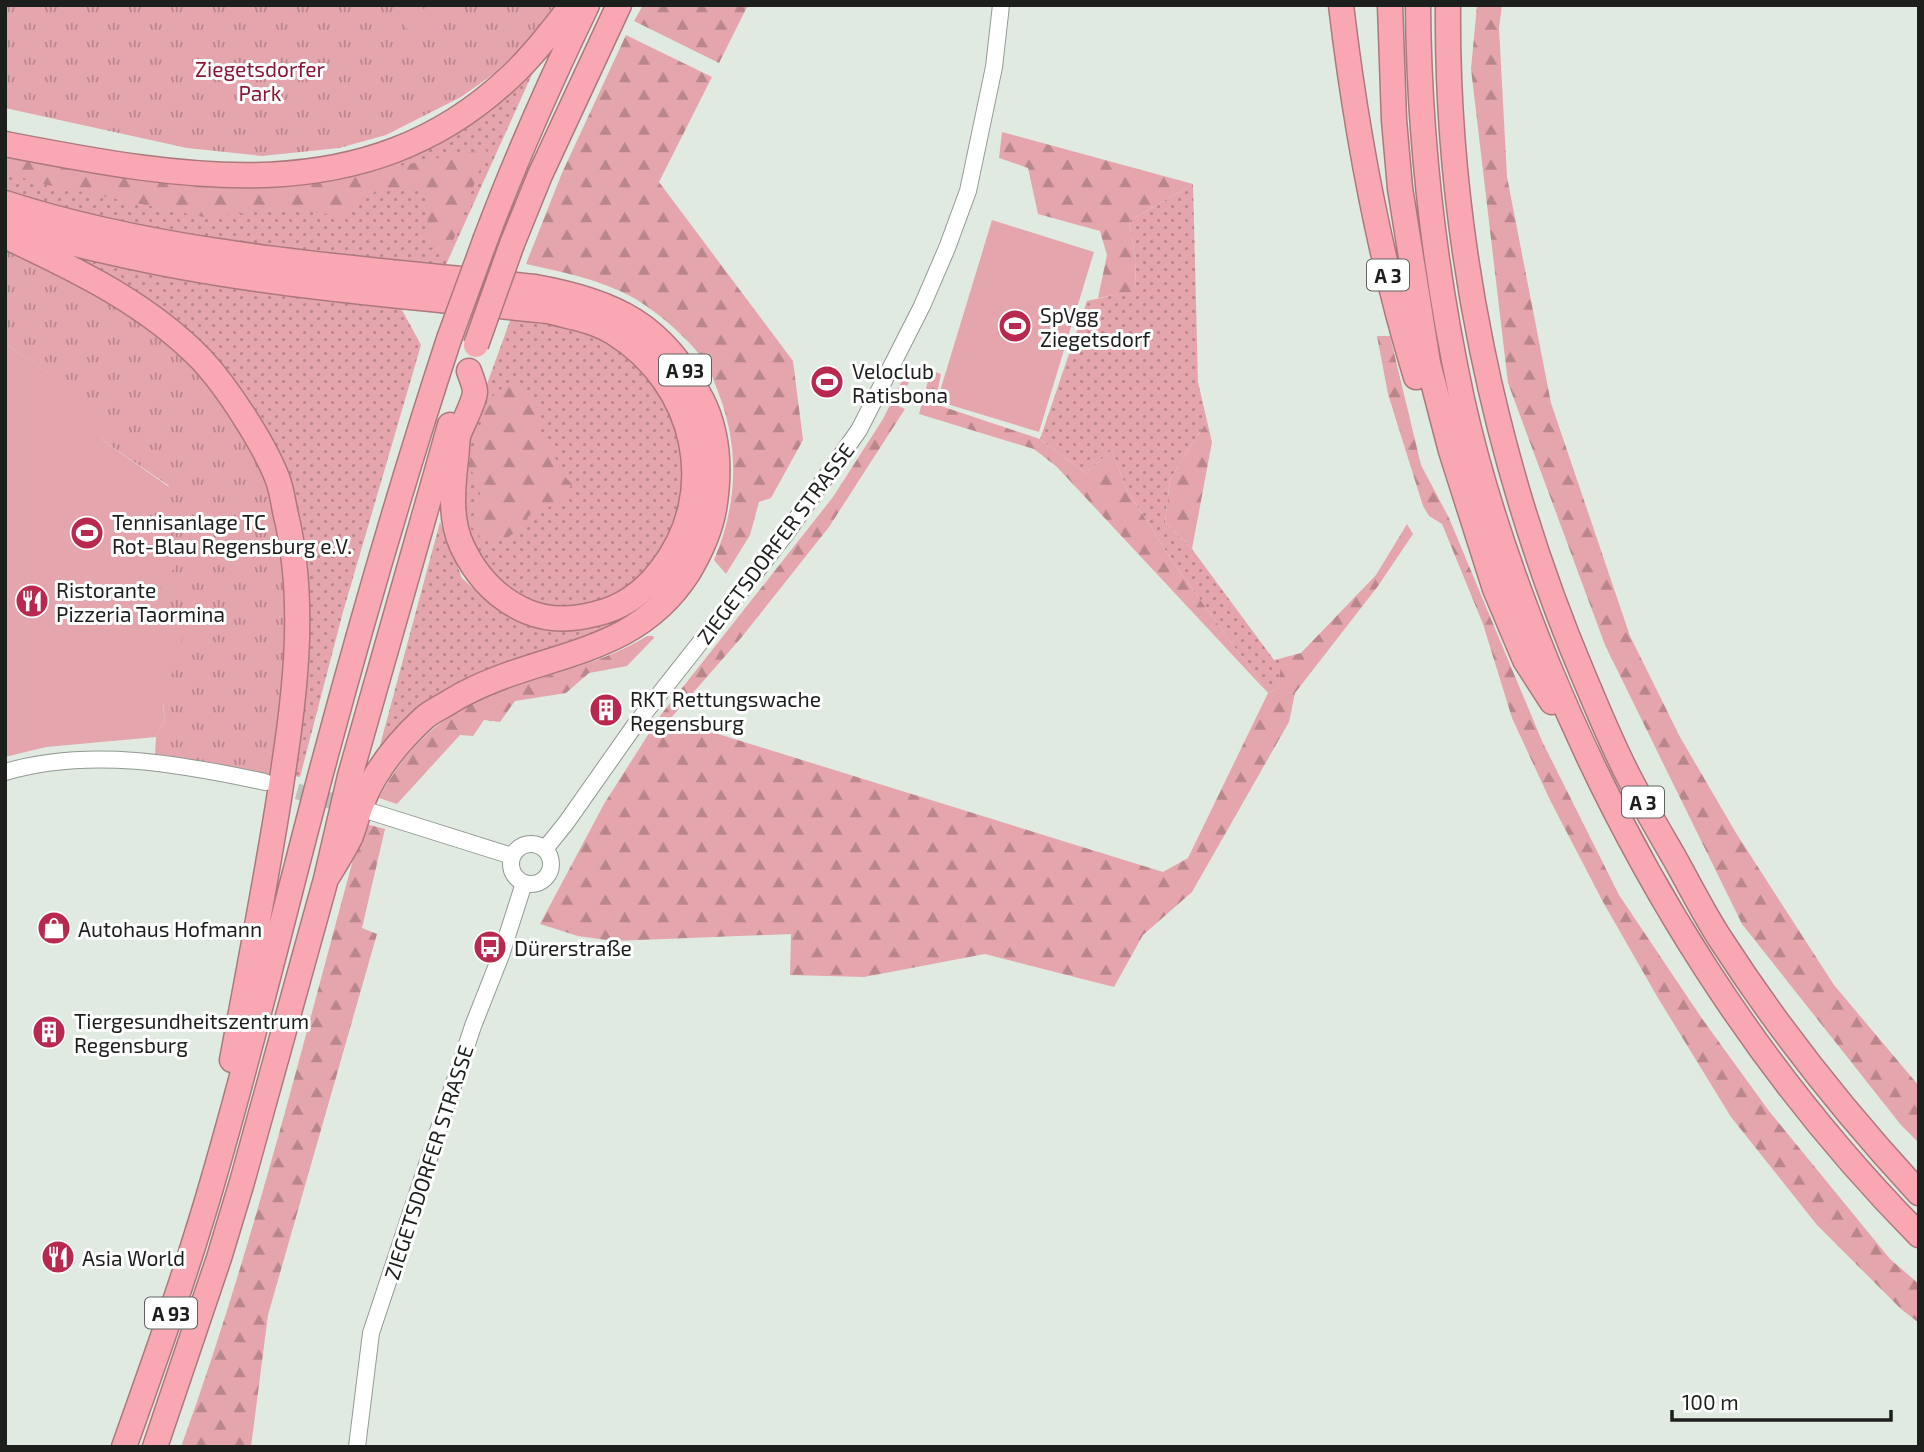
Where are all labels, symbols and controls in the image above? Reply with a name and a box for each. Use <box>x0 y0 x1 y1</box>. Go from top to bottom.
park label: Ziegetsdorfer Park <box>195 56 325 105</box>
road number: A 3 <box>1367 260 1409 290</box>
place label: SpVgg Ziegetsdorf <box>1040 302 1151 351</box>
sports icon: SpVgg Ziegetsdorf <box>996 307 1034 345</box>
road number: A 93 <box>659 354 711 386</box>
place label: Veloclub Ratisbona <box>852 358 948 407</box>
sports icon: Veloclub Ratisbona <box>808 363 846 401</box>
street label: ZIEGETSDORFER STRASSE <box>691 438 859 648</box>
place label: Tennisanlage TC Rot-Blau Regensburg e.V. <box>112 509 352 558</box>
sports icon: Tennisanlage TC Rot-Blau Regensburg e.V. <box>68 514 106 552</box>
place label: Ristorante Pizzeria Taormina <box>56 577 225 626</box>
restaurant icon: Ristorante Pizzeria Taormina <box>13 582 51 620</box>
place label: RKT Rettungswache Regensburg <box>630 686 821 735</box>
building icon: RKT Rettungswache Regensburg <box>587 691 625 729</box>
road number: A 3 <box>1622 786 1664 818</box>
shop icon: Autohaus Hofmann <box>35 909 73 947</box>
place label: Autohaus Hofmann <box>78 916 262 941</box>
bus stop icon: Dürerstraße <box>471 928 509 966</box>
place label: Dürerstraße <box>514 935 632 960</box>
place label: Tiergesundheitszentrum Regensburg <box>74 1008 309 1057</box>
building icon: Tiergesundheitszentrum Regensburg <box>30 1013 68 1051</box>
street label: ZIEGETSDORFER STRASSE <box>378 1042 478 1282</box>
restaurant icon: Asia World <box>39 1238 77 1276</box>
place label: Asia World <box>82 1245 185 1270</box>
road number: A 93 <box>145 1298 197 1329</box>
scale bar <box>1672 1378 1891 1422</box>
text: 100 m <box>1682 1389 1739 1414</box>

